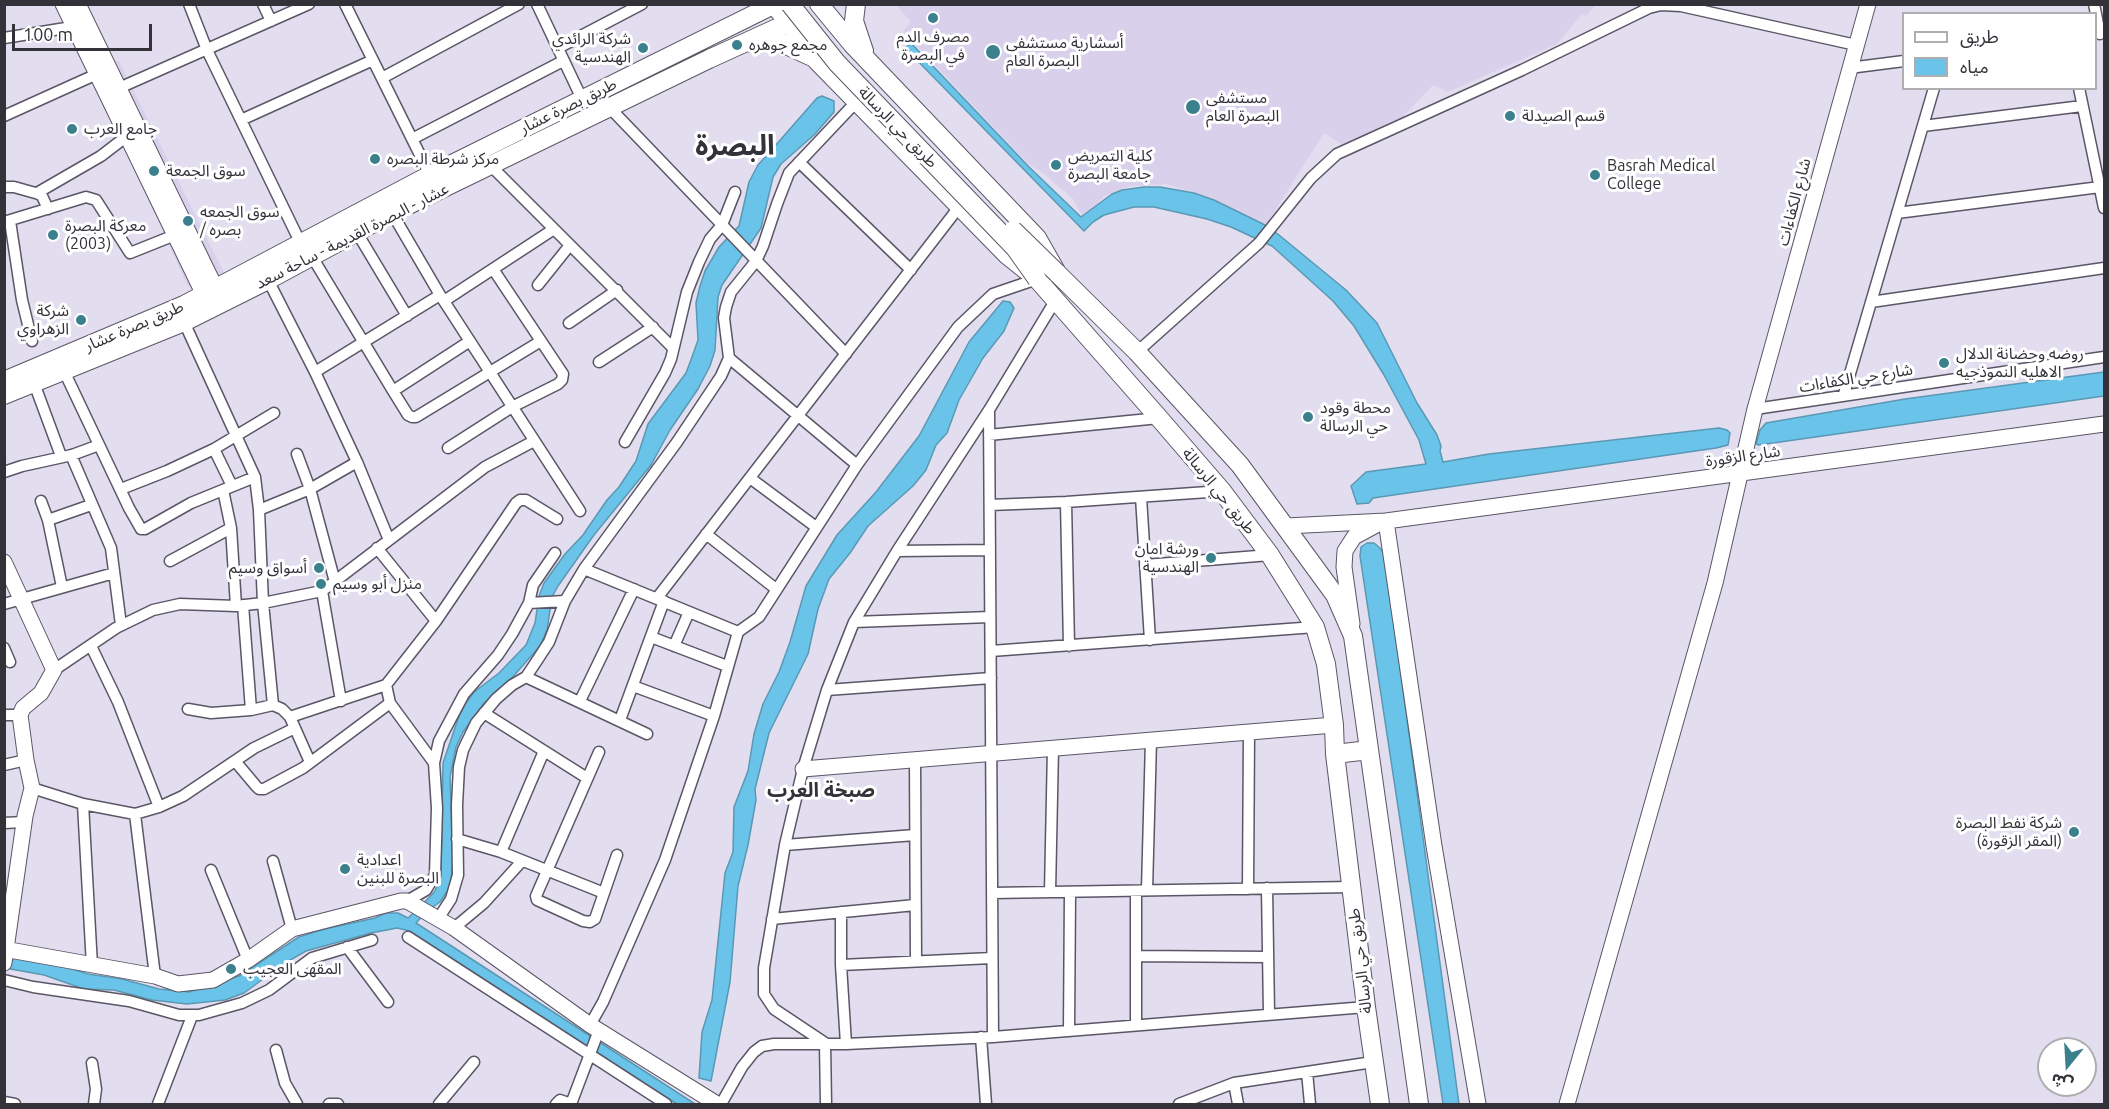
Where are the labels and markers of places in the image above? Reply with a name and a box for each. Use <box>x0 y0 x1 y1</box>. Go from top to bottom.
marker: مصرف الدم في البصرة <box>926 11 940 25</box>
place label: مصرف الدم في البصرة <box>896 27 970 65</box>
place label: شركة الرائدي الهندسية <box>552 29 631 67</box>
place label: أسشارية مستشفى البصرة العام <box>1006 33 1123 71</box>
place label: مجمع جوهره <box>749 35 827 55</box>
marker: مجمع جوهره <box>730 38 744 52</box>
marker: شركة الرائدي الهندسية <box>636 41 650 55</box>
marker: أسشارية مستشفى البصرة العام <box>984 43 1002 61</box>
place label: مستشفى البصرة العام <box>1206 88 1279 126</box>
marker: مستشفى البصرة العام <box>1184 98 1202 116</box>
place label: قسم الصيدلة <box>1522 106 1605 126</box>
marker: قسم الصيدلة <box>1503 109 1517 123</box>
place label: جامع العرب <box>84 119 157 139</box>
marker: جامع العرب <box>65 122 79 136</box>
place label: كلية التمريض جامعة البصرة <box>1068 146 1152 184</box>
place label: مركز شرطة البصره <box>387 149 499 169</box>
marker: مركز شرطة البصره <box>368 152 382 166</box>
place label: Basrah Medical College <box>1607 156 1715 194</box>
marker: كلية التمريض جامعة البصرة <box>1049 158 1063 172</box>
place label: سوق الجمعة <box>166 161 246 181</box>
marker: سوق الجمعة <box>147 164 161 178</box>
marker: Basrah Medical College <box>1588 168 1602 182</box>
place label: سوق الجمعه / بصره <box>200 202 280 240</box>
marker: سوق الجمعه / بصره <box>181 214 195 228</box>
place label: معركة البصرة (2003) <box>65 216 146 254</box>
marker: معركة البصرة (2003) <box>46 228 60 242</box>
place label: شركة الزهراوي <box>17 301 69 339</box>
marker: شركة الزهراوي <box>74 313 88 327</box>
place label: روضه وحضانة الدلال الاهليه النموذجيه <box>1956 344 2084 382</box>
marker: روضه وحضانة الدلال الاهليه النموذجيه <box>1937 356 1951 370</box>
place label: محطة وقود حي الرسالة <box>1320 398 1391 436</box>
marker: محطة وقود حي الرسالة <box>1301 410 1315 424</box>
place label: ورشة امان الهندسية <box>1135 539 1199 577</box>
marker: ورشة امان الهندسية <box>1204 551 1218 565</box>
place label: أسواق وسيم <box>229 558 307 578</box>
marker: أسواق وسيم <box>312 561 326 575</box>
place label: منزل أبو وسيم <box>333 574 422 594</box>
marker: منزل أبو وسيم <box>314 577 328 591</box>
place label: شركة نفط البصرة (المقر الزقورة) <box>1956 813 2062 851</box>
marker: شركة نفط البصرة (المقر الزقورة) <box>2067 825 2081 839</box>
place label: اعدادية البصرة للبنين <box>357 850 439 888</box>
marker: اعدادية البصرة للبنين <box>338 862 352 876</box>
place label: المقهى العجيب <box>243 959 342 979</box>
marker: المقهى العجيب <box>224 962 238 976</box>

